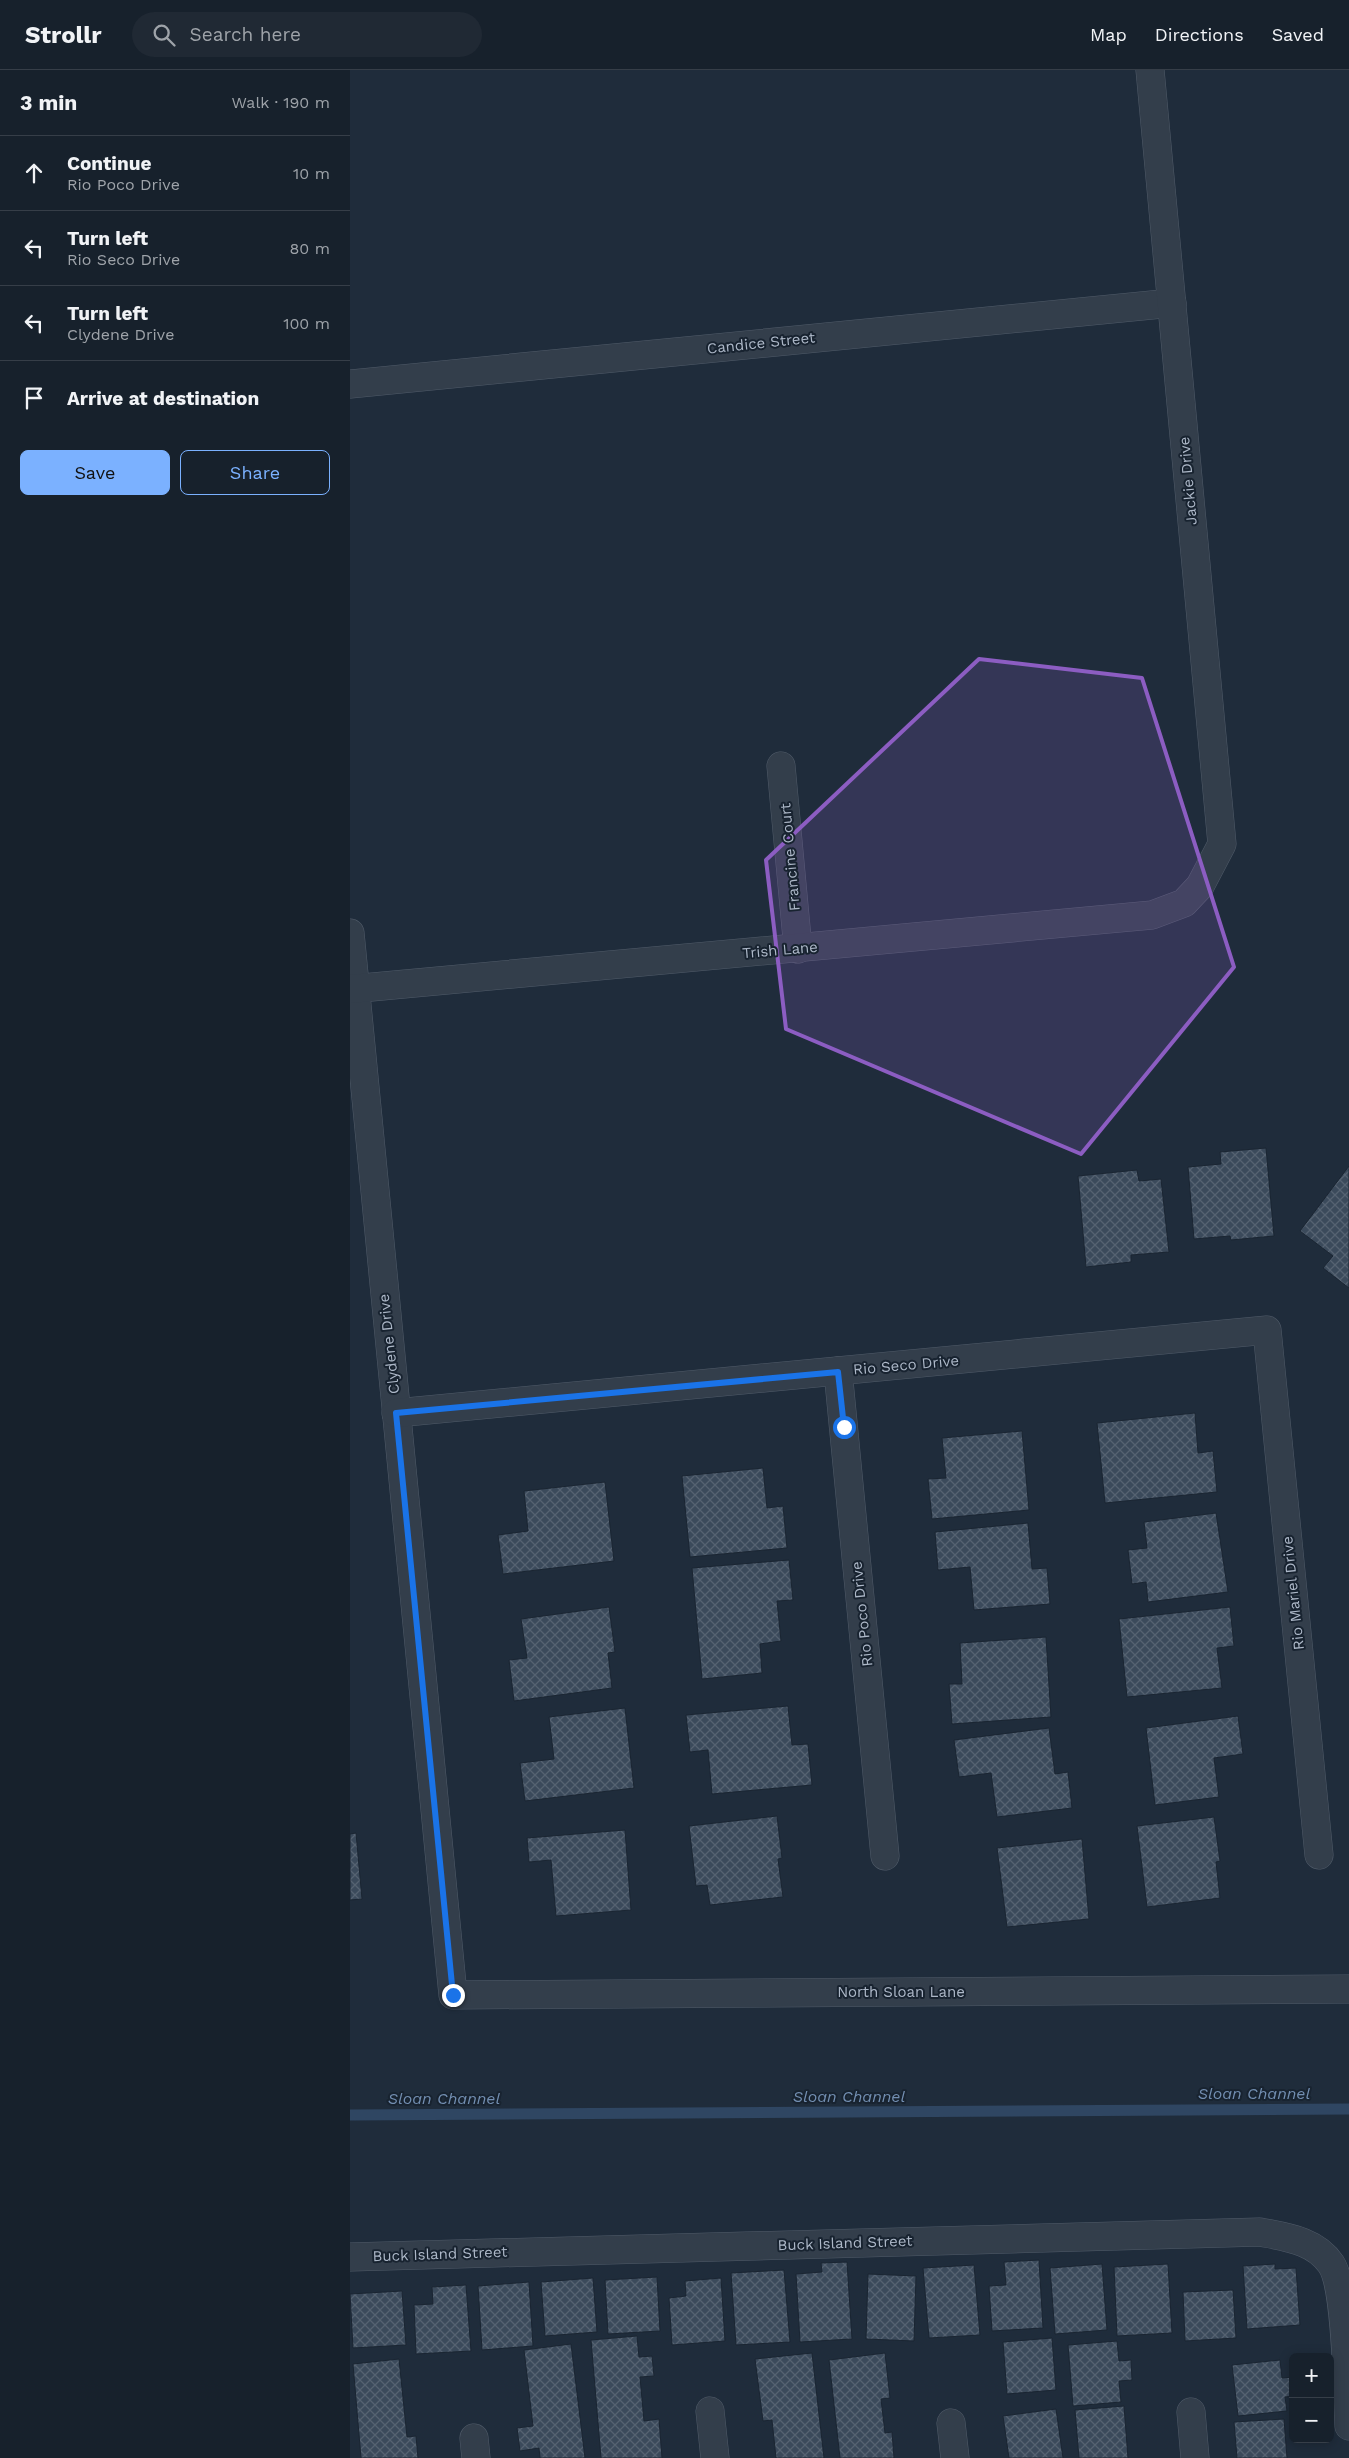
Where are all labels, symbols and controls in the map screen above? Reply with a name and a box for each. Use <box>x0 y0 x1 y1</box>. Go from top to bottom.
search box <box>132 12 482 57</box>
text: Strollr <box>25 21 102 49</box>
icon: search <box>150 21 178 49</box>
text: Search here <box>190 23 301 46</box>
text: Map <box>1090 24 1127 45</box>
text: Directions <box>1155 24 1244 45</box>
text: Saved <box>1272 24 1324 45</box>
text: 3 min <box>20 90 77 115</box>
text: Walk · 190 m <box>232 93 330 112</box>
text: Continue <box>67 152 151 175</box>
icon: ahead <box>20 159 48 187</box>
text: 10 m <box>293 164 330 183</box>
text: Rio Poco Drive <box>67 175 180 194</box>
text: Turn left <box>67 227 148 250</box>
icon: left <box>20 234 48 262</box>
text: 80 m <box>289 239 330 258</box>
text: Rio Seco Drive <box>67 250 180 269</box>
text: Turn left <box>67 302 148 325</box>
icon: left <box>20 309 48 337</box>
text: 100 m <box>283 314 330 333</box>
text: Clydene Drive <box>67 325 174 344</box>
street label: Candice Street <box>706 328 817 358</box>
icon: arrive <box>20 384 48 412</box>
text: Arrive at destination <box>67 387 259 410</box>
street label: Jackie Drive <box>1175 436 1201 526</box>
button: Save <box>20 450 170 495</box>
button: Share <box>180 450 330 495</box>
street label: Francine Court <box>776 802 804 912</box>
street label: Trish Lane <box>741 938 819 962</box>
street label: Clydene Drive <box>375 1293 403 1395</box>
street label: Rio Seco Drive <box>852 1351 960 1379</box>
route start <box>833 1416 856 1439</box>
street label: Rio Mariel Drive <box>1278 1535 1308 1651</box>
street label: Rio Poco Drive <box>848 1560 876 1668</box>
street label: North Sloan Lane <box>837 1983 965 2001</box>
route end <box>442 1984 465 2007</box>
water label: Sloan Channel <box>1198 2084 1310 2103</box>
water label: Sloan Channel <box>793 2087 905 2106</box>
water label: Sloan Channel <box>388 2089 500 2108</box>
street label: Buck Island Street <box>777 2232 913 2254</box>
street label: Buck Island Street <box>372 2243 508 2265</box>
map controls <box>1289 2353 1334 2443</box>
button: + <box>1289 2353 1334 2398</box>
button: − <box>1289 2398 1334 2443</box>

